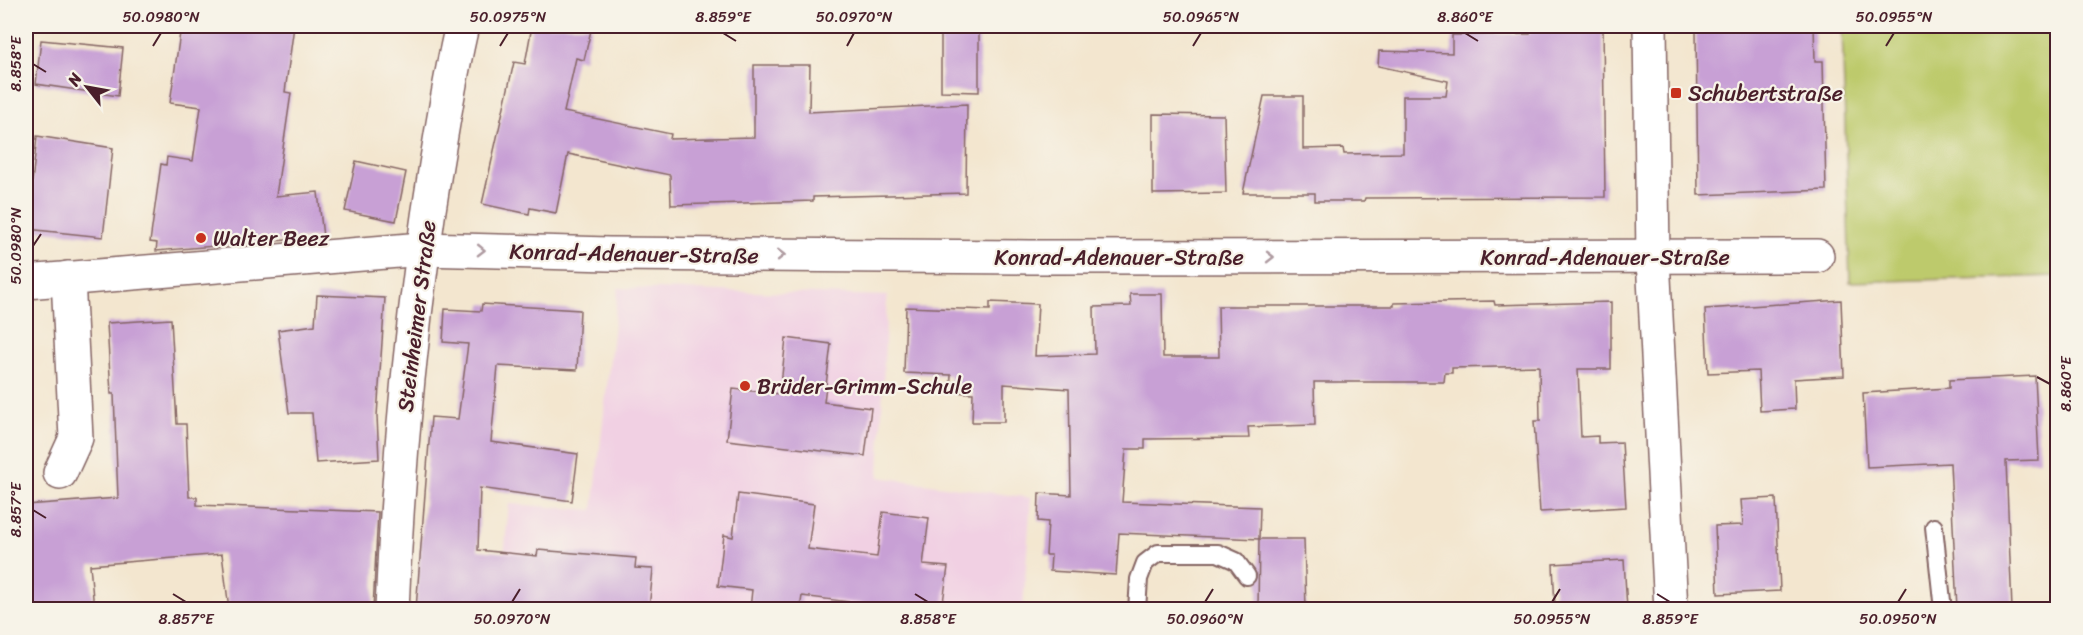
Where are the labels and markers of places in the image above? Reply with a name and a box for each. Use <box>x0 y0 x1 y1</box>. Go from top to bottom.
place label: Schubertstraße <box>1688 74 1843 113</box>
marker: Schubertstraße <box>1669 86 1683 100</box>
place label: Walter Beez <box>213 219 330 258</box>
marker: Walter Beez <box>194 231 208 245</box>
place label: Brüder-Grimm-Schule <box>757 367 972 406</box>
marker: Brüder-Grimm-Schule <box>738 379 752 393</box>

